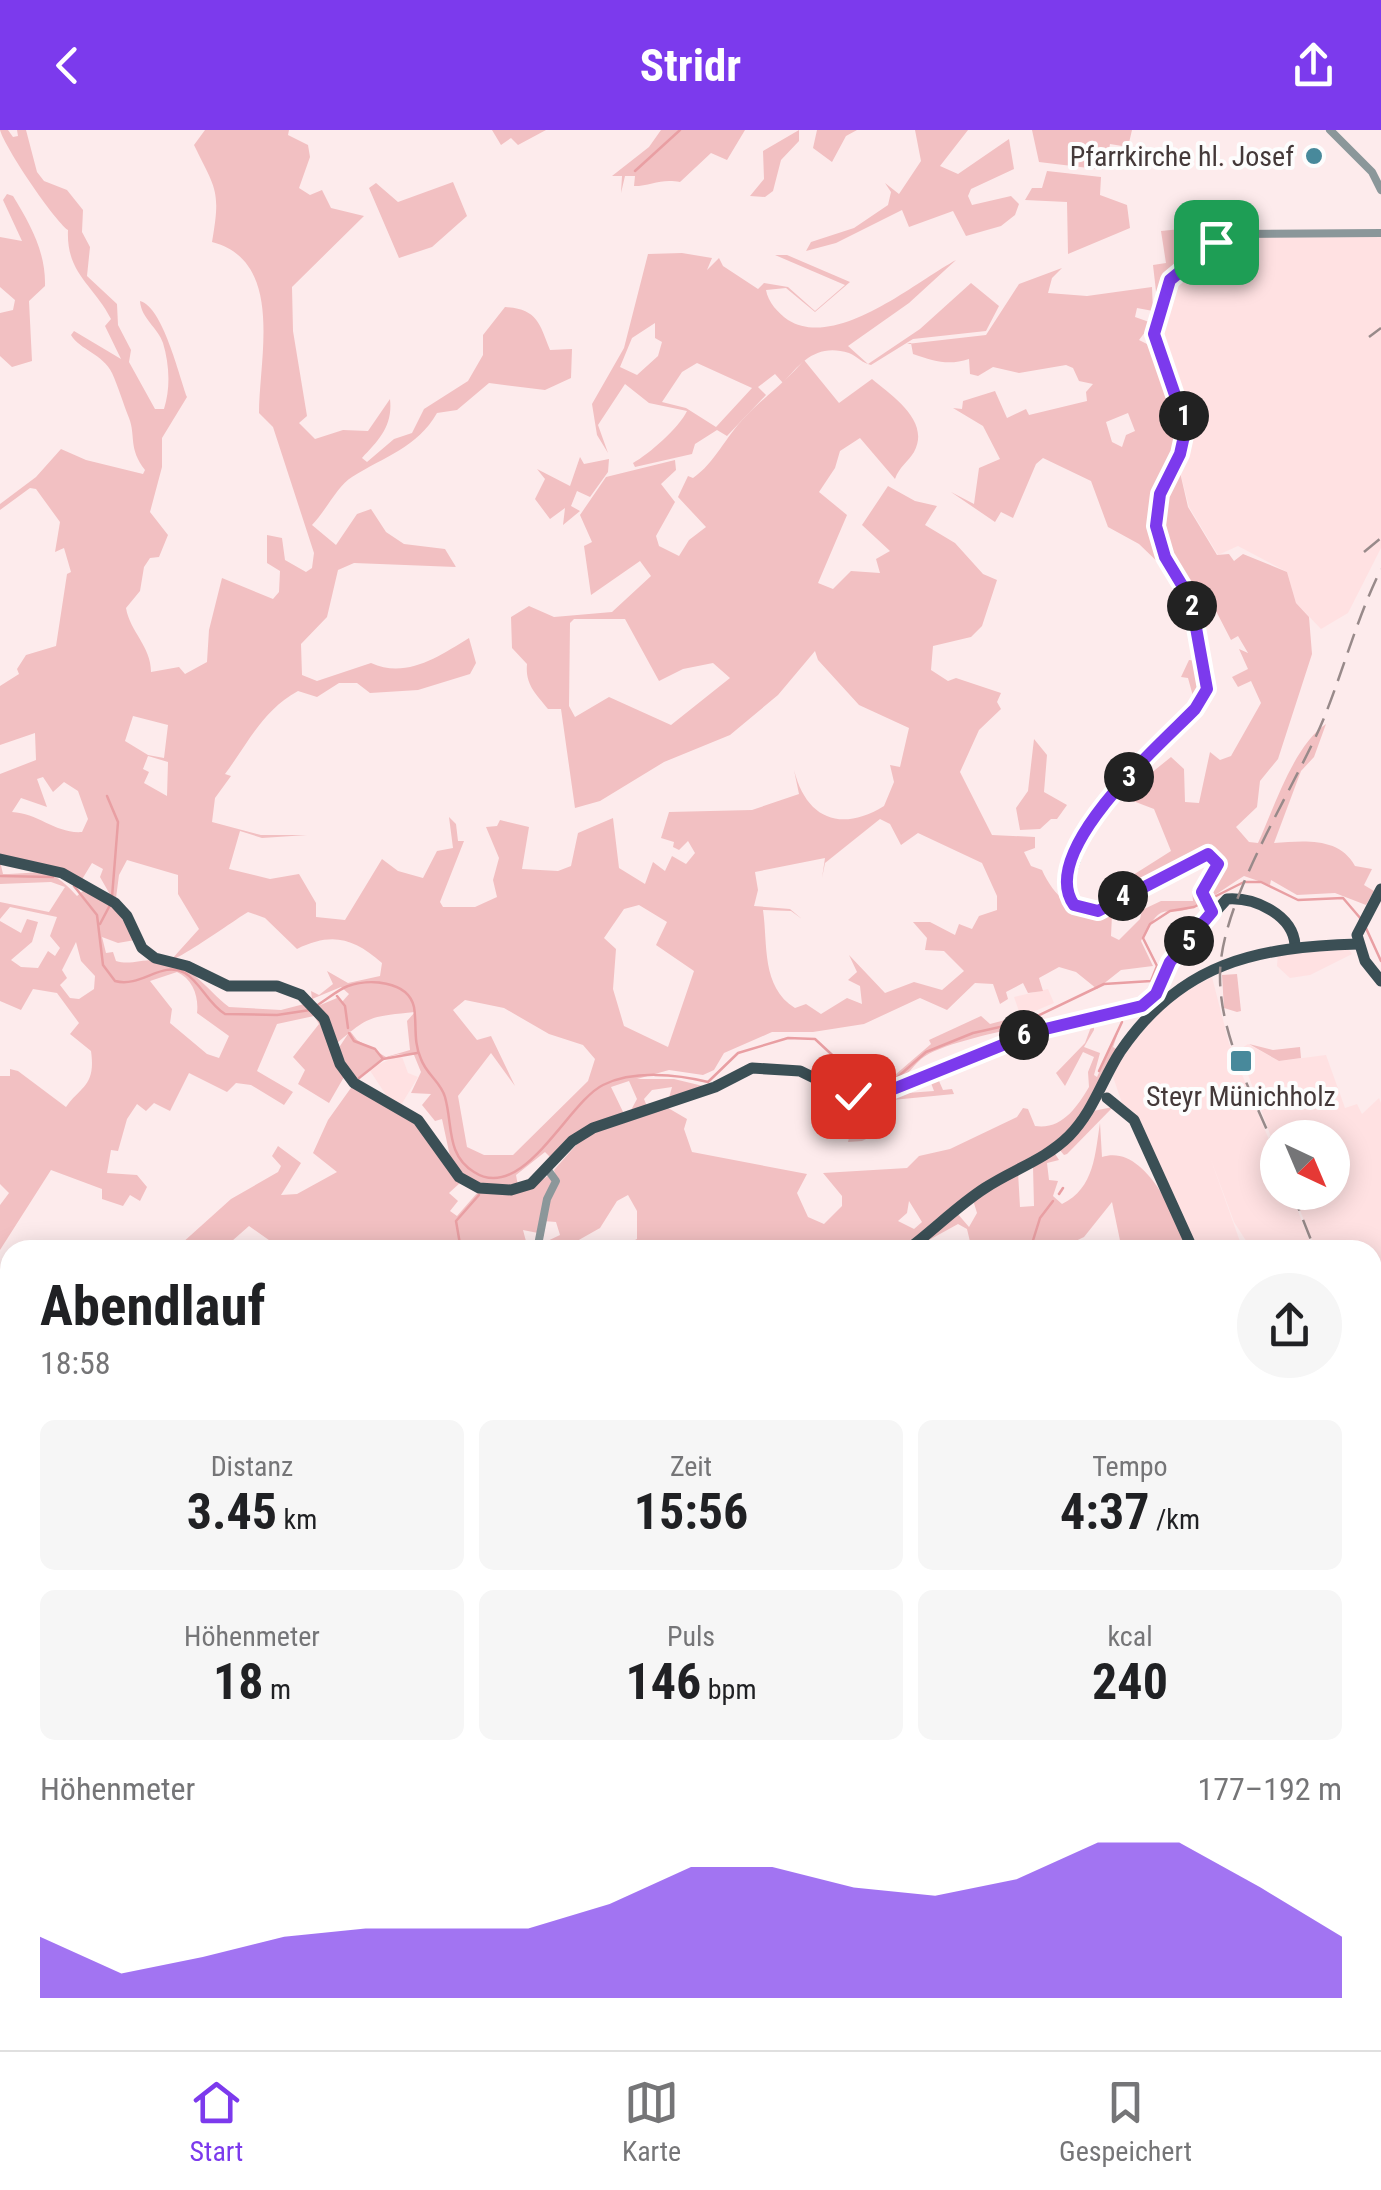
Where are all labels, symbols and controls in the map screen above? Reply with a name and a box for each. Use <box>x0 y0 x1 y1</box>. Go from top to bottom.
icon: back <box>40 38 95 93</box>
icon: share <box>1286 38 1341 93</box>
text: Stridr <box>640 39 741 92</box>
place label: Pfarrkirche hl. Josef <box>1070 140 1294 173</box>
marker: Pfarrkirche hl. Josef <box>1303 145 1325 167</box>
pin <box>1174 200 1259 285</box>
icon: arrive <box>1189 215 1244 270</box>
pin: 1 <box>1159 391 1209 441</box>
text: 1 <box>1177 399 1191 432</box>
pin: 2 <box>1167 581 1217 631</box>
text: 2 <box>1185 589 1199 622</box>
pin: 3 <box>1104 752 1154 802</box>
text: 3 <box>1122 760 1136 793</box>
pin: 4 <box>1098 871 1148 921</box>
text: 4 <box>1116 879 1130 912</box>
pin: 5 <box>1164 916 1214 966</box>
text: 5 <box>1182 924 1196 957</box>
pin: 6 <box>999 1010 1049 1060</box>
text: 6 <box>1017 1018 1031 1051</box>
marker: Steyr Münichholz <box>1228 1048 1254 1074</box>
pin <box>811 1054 896 1139</box>
icon: check <box>826 1069 881 1124</box>
place label: Steyr Münichholz <box>1146 1080 1336 1113</box>
north arrow <box>1260 1120 1350 1210</box>
map controls <box>1260 1120 1350 1210</box>
button: share <box>1237 1273 1342 1378</box>
text: Abendlauf <box>40 1274 266 1338</box>
text: 18:58 <box>40 1344 111 1382</box>
text: Distanz <box>211 1450 293 1483</box>
text: Zeit <box>670 1450 712 1483</box>
text: Tempo <box>1092 1450 1168 1483</box>
text: 3.45 <box>187 1483 277 1541</box>
text: 15:56 <box>634 1483 748 1541</box>
text: 4:37 <box>1060 1483 1149 1541</box>
text: km <box>277 1503 317 1536</box>
text: /km <box>1149 1503 1200 1536</box>
text: Höhenmeter <box>184 1620 320 1653</box>
text: Puls <box>667 1620 715 1653</box>
text: kcal <box>1107 1620 1153 1653</box>
text: 18 <box>213 1653 264 1711</box>
text: 146 <box>626 1653 701 1711</box>
text: 240 <box>1092 1653 1168 1711</box>
text: m <box>264 1673 291 1706</box>
text: bpm <box>701 1673 756 1706</box>
text: Höhenmeter <box>40 1770 195 1808</box>
text: 177–192 m <box>1197 1770 1342 1808</box>
tab: Start <box>189 2075 244 2168</box>
tab: Karte <box>622 2075 681 2168</box>
tab: Gespeichert <box>1059 2075 1192 2168</box>

